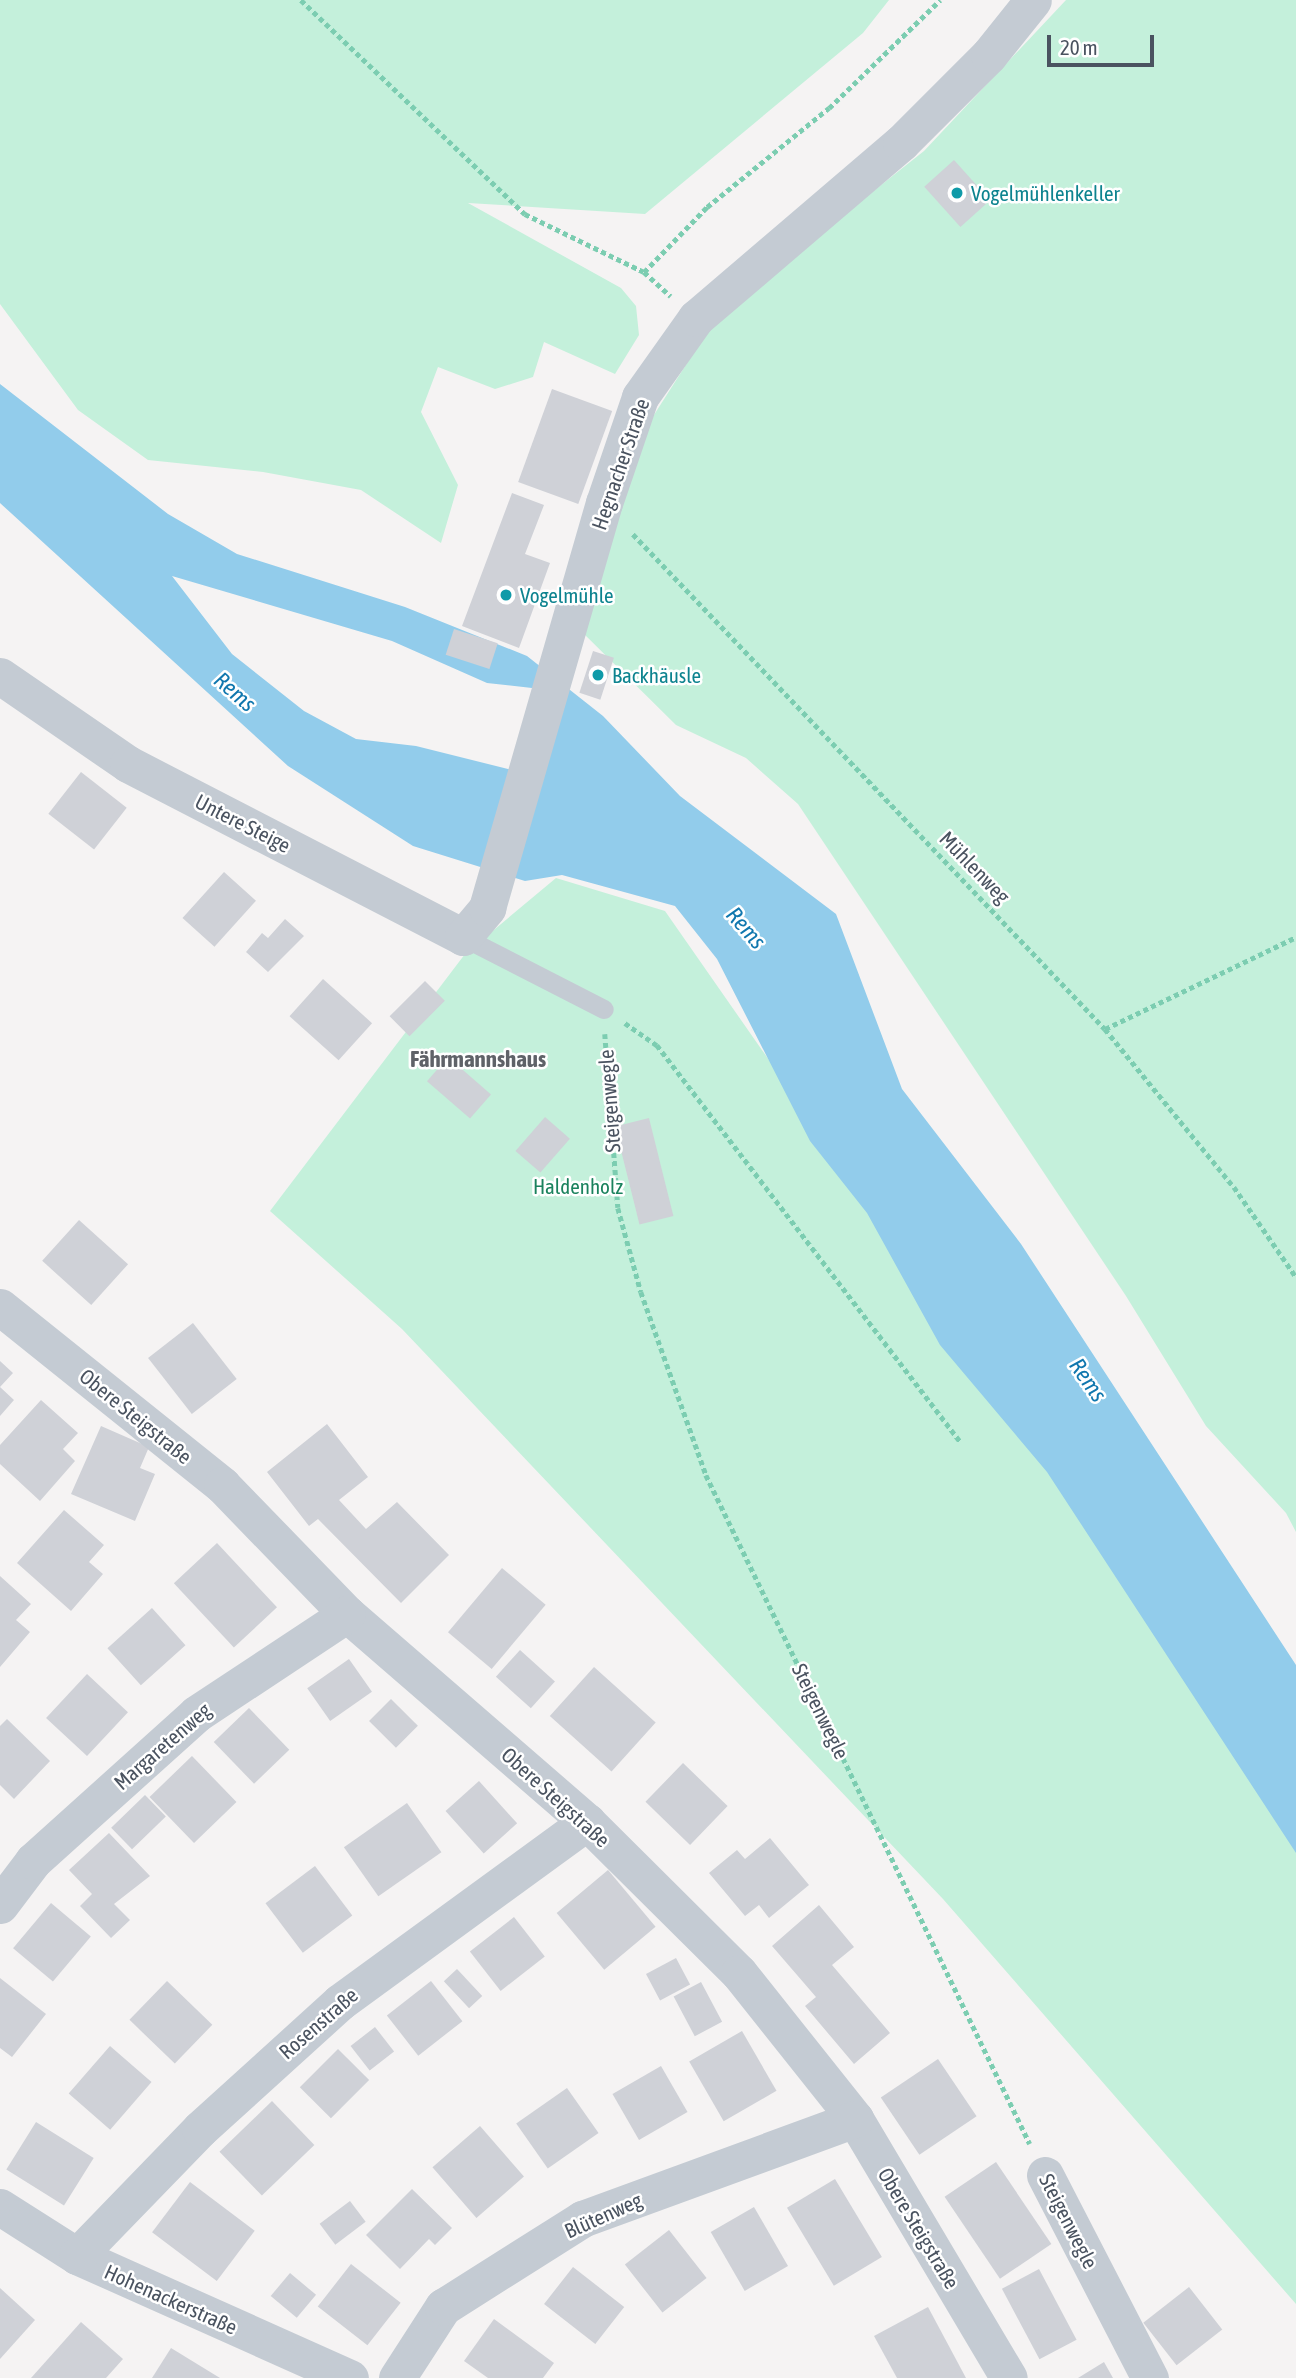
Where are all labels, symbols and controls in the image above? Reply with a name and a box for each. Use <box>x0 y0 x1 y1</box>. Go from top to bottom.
scale bar <box>1051 21 1158 65</box>
text: 20 m <box>1060 35 1098 59</box>
place label: Vogelmühlenkeller <box>971 180 1120 206</box>
marker: Vogelmühlenkeller <box>949 185 965 201</box>
street label: Hegnacher Straße <box>586 395 654 533</box>
place label: Vogelmühle <box>520 582 614 608</box>
marker: Vogelmühle <box>498 587 514 603</box>
place label: Backhäusle <box>612 662 701 688</box>
water label: Rems <box>208 666 262 718</box>
marker: Backhäusle <box>590 667 606 683</box>
street label: Untere Steige <box>191 788 295 858</box>
street label: Mühlenweg <box>935 826 1015 908</box>
water label: Rems <box>720 901 772 955</box>
district label: Fährmannshaus <box>410 1045 546 1073</box>
street label: Steigenwegle <box>593 1049 625 1153</box>
park label: Haldenholz <box>533 1173 623 1199</box>
water label: Rems <box>1063 1353 1113 1407</box>
street label: Obere Steigstraße <box>75 1363 197 1469</box>
street label: Steigenwegle <box>787 1659 855 1763</box>
street label: Margaretenweg <box>108 1697 216 1795</box>
street label: Obere Steigstraße <box>497 1742 615 1852</box>
street label: Rosenstraße <box>274 1982 362 2064</box>
street label: Obere Steigstraße <box>873 2163 965 2293</box>
street label: Steigenwegle <box>1034 2169 1104 2273</box>
street label: Blütenweg <box>560 2187 646 2243</box>
street label: Hohenackerstraße <box>101 2259 241 2339</box>

